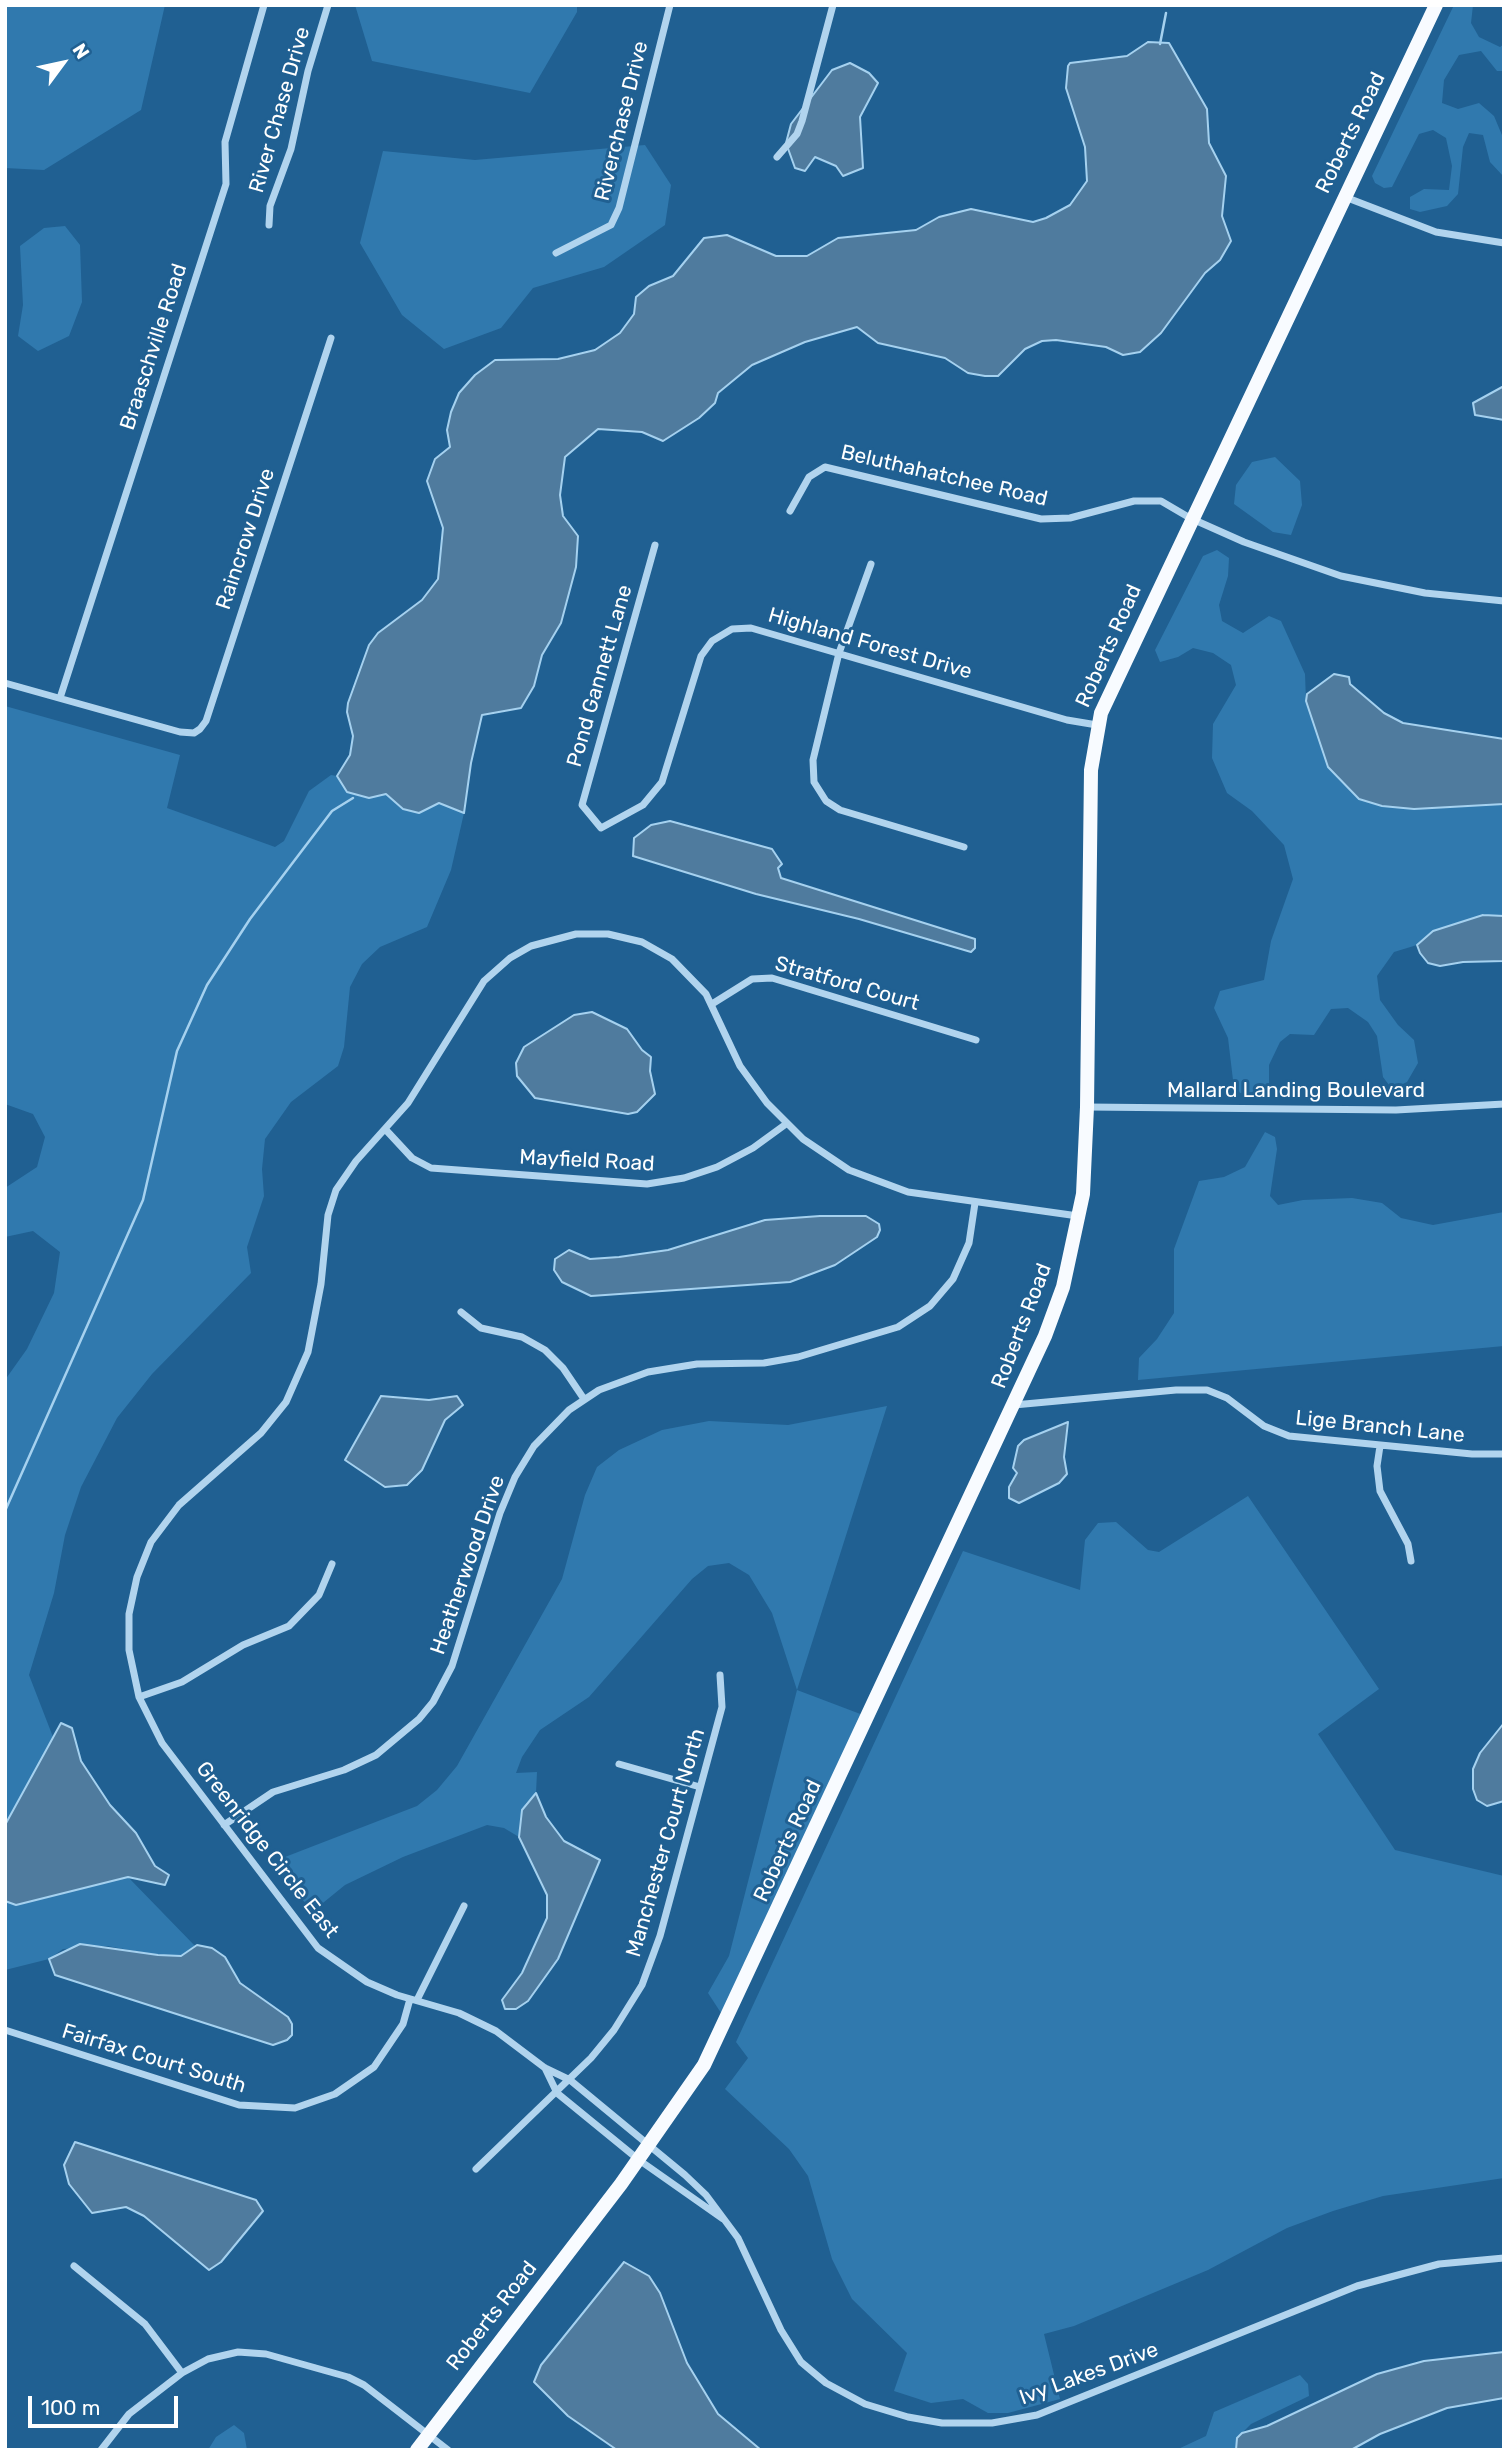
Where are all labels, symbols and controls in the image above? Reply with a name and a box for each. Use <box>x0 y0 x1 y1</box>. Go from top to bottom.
street label: River Chase Drive <box>244 24 316 196</box>
north arrow <box>28 28 98 98</box>
text: N <box>68 39 94 63</box>
street label: Riverchase Drive <box>590 39 654 203</box>
street label: Roberts Road <box>1311 68 1391 198</box>
street label: Braaschville Road <box>115 261 193 433</box>
street label: Beluthahatchee Road <box>838 440 1050 512</box>
street label: Raincrow Drive <box>211 465 281 613</box>
street label: Roberts Road <box>1071 581 1147 711</box>
street label: Pond Gannett Lane <box>562 582 638 770</box>
street label: Highland Forest Drive <box>765 603 975 685</box>
street label: Stratford Court <box>772 951 922 1017</box>
street label: Mallard Landing Boulevard <box>1167 1078 1425 1104</box>
street label: Mayfield Road <box>519 1145 655 1177</box>
street label: Roberts Road <box>987 1260 1057 1392</box>
street label: Lige Branch Lane <box>1294 1406 1466 1448</box>
street label: Heatherwood Drive <box>426 1472 510 1658</box>
street label: Manchester Court North <box>621 1726 711 1960</box>
street label: Greenridge Circle East <box>190 1757 344 1943</box>
street label: Roberts Road <box>749 1776 827 1906</box>
street label: Fairfax Court South <box>59 2019 249 2099</box>
street label: Roberts Road <box>442 2256 542 2376</box>
street label: Ivy Lakes Drive <box>1016 2337 1162 2411</box>
scale bar <box>32 2382 182 2426</box>
text: 100 m <box>41 2395 100 2420</box>

